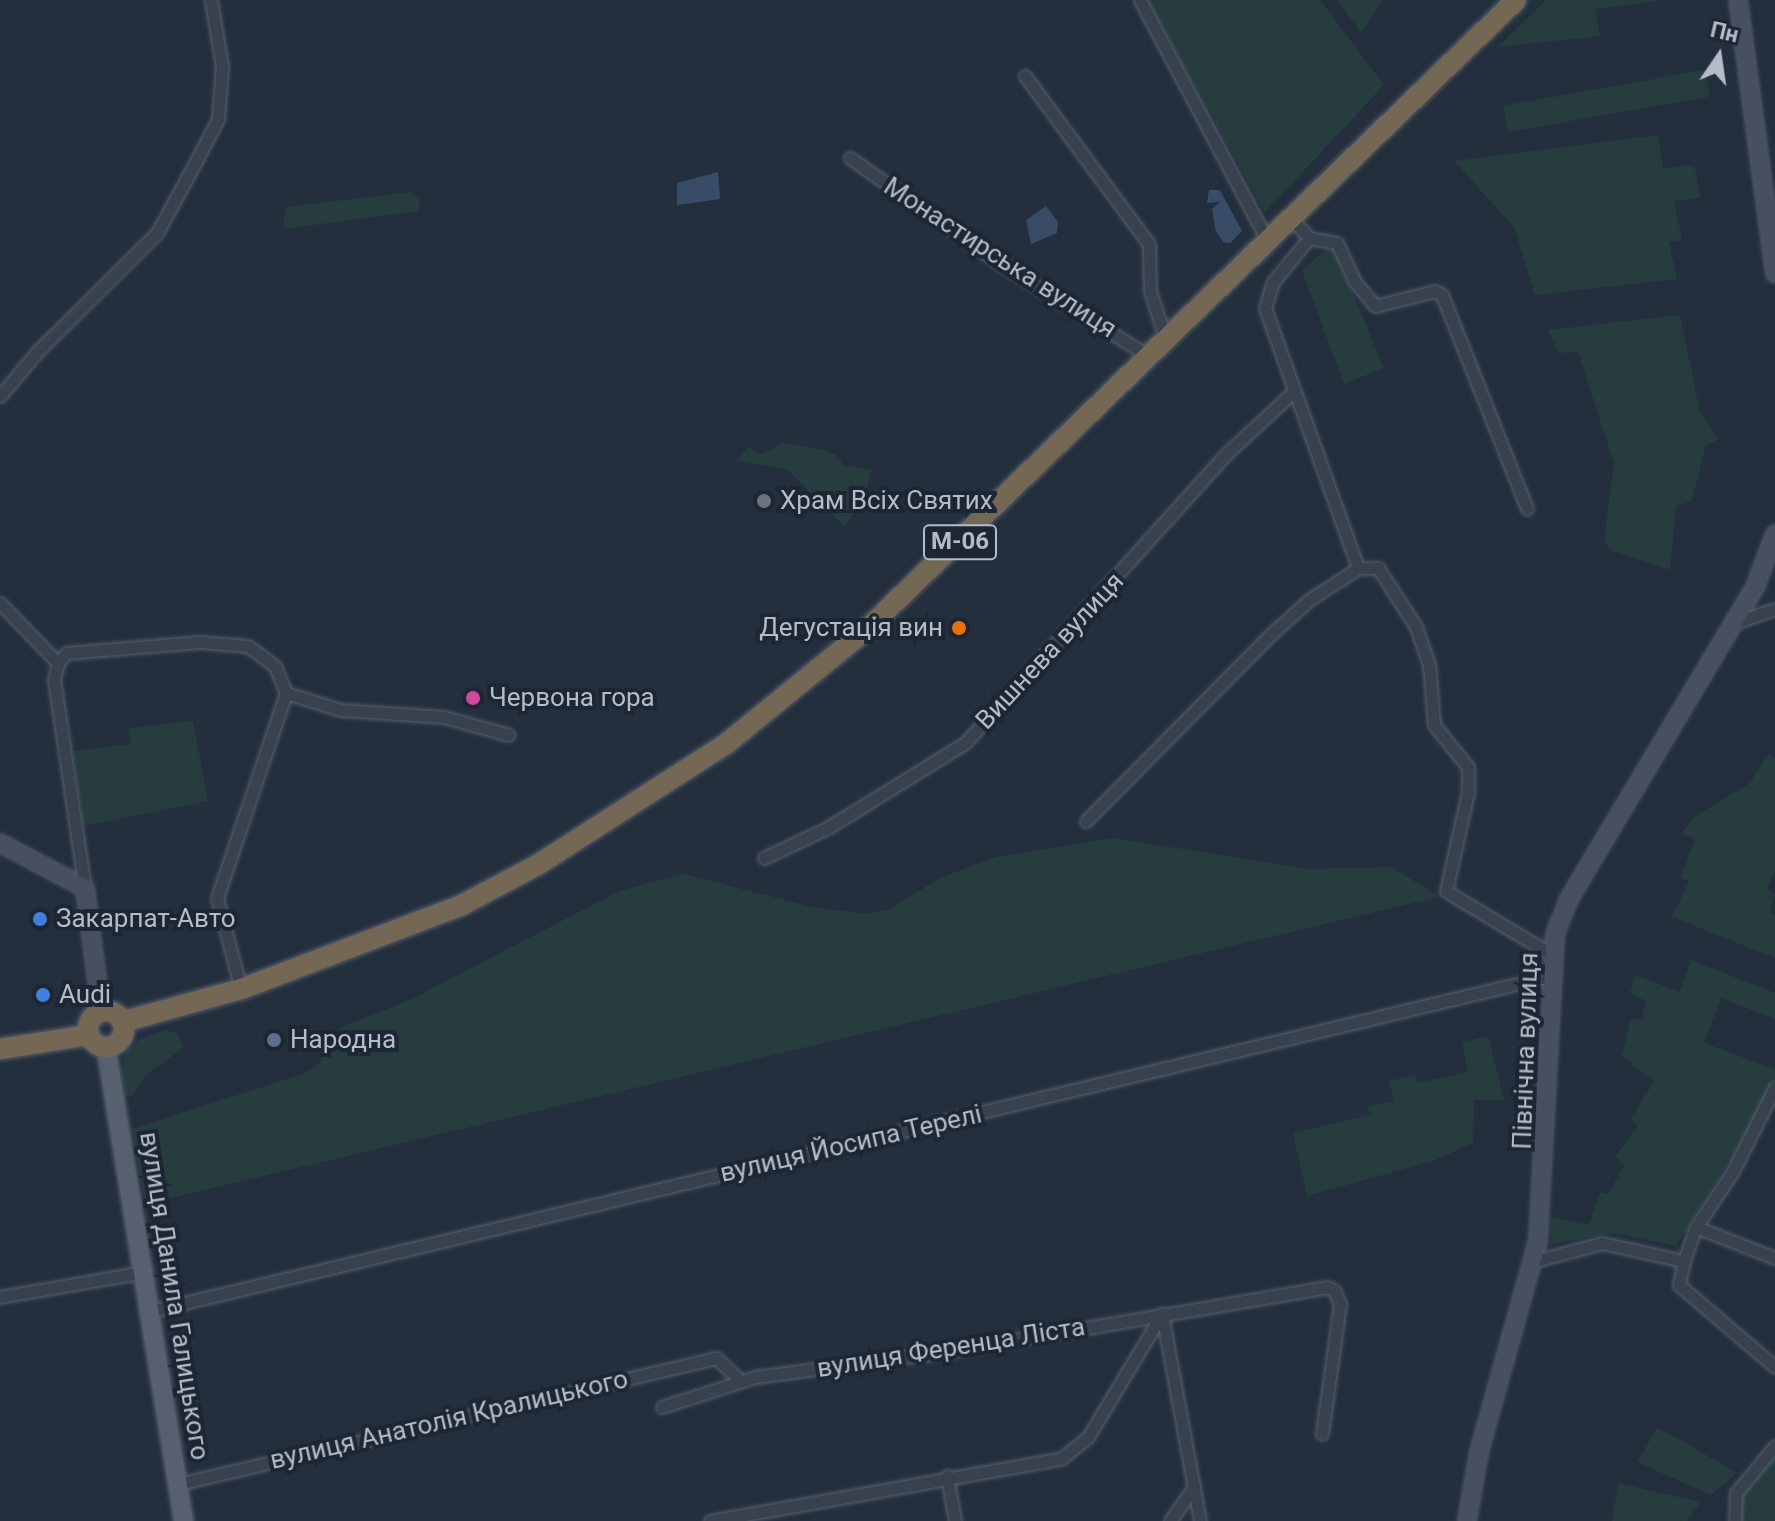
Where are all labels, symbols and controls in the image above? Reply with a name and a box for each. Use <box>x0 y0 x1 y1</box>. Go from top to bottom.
north arrow <box>1679 16 1759 96</box>
text: Пн <box>1708 17 1741 47</box>
street label: Монастирська вулиця <box>878 171 1122 345</box>
place label: Храм Всіх Святих <box>780 485 993 517</box>
marker: Храм Всіх Святих <box>755 492 773 510</box>
road number: М-06 <box>922 522 998 562</box>
street label: Вишнева вулиця <box>969 566 1131 736</box>
place label: Дегустація вин <box>759 612 943 644</box>
marker: Дегустація вин <box>950 619 968 637</box>
place label: Червона гора <box>489 682 655 714</box>
marker: Червона гора <box>464 689 482 707</box>
place label: Закарпат-Авто <box>56 903 235 935</box>
marker: Закарпат-Авто <box>31 910 49 928</box>
street label: Північна вулиця <box>1507 952 1545 1150</box>
place label: Audi <box>59 979 111 1011</box>
marker: Audi <box>34 986 52 1004</box>
place label: Народна <box>290 1024 396 1056</box>
marker: Народна <box>265 1031 283 1049</box>
street label: вулиця Йосипа Терелі <box>717 1099 985 1189</box>
street label: вулиця Данила Галицького <box>133 1130 215 1462</box>
street label: вулиця Ференца Ліста <box>815 1311 1087 1385</box>
street label: вулиця Анатолія Кралицького <box>267 1364 631 1476</box>

